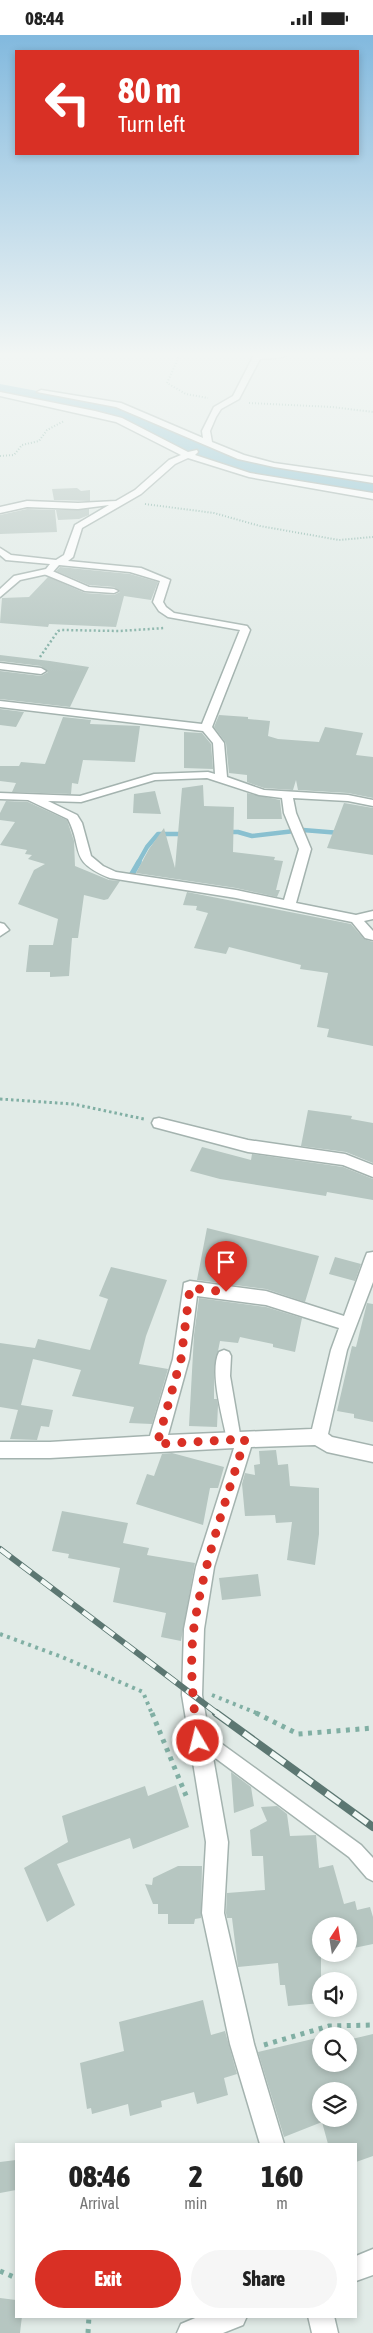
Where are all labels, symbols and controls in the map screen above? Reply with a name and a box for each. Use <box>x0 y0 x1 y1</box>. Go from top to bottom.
text: 08:44 <box>25 7 64 29</box>
icon: left <box>35 70 100 135</box>
text: 80 m <box>118 70 181 110</box>
text: Turn left <box>118 111 185 137</box>
pin <box>205 1241 247 1292</box>
icon: arrive <box>212 1248 240 1276</box>
position arrow <box>171 1714 223 1766</box>
north arrow <box>312 1917 358 1963</box>
map controls <box>312 1917 357 2127</box>
button: sound <box>312 1972 357 2017</box>
button: search <box>312 2027 357 2072</box>
button: layers <box>312 2082 357 2127</box>
text: 08:46 <box>69 2159 130 2193</box>
text: 2 <box>189 2159 203 2193</box>
text: 160 <box>261 2159 303 2193</box>
text: Arrival <box>80 2194 119 2212</box>
text: min <box>184 2194 207 2212</box>
text: m <box>276 2194 288 2212</box>
button: Exit <box>35 2250 181 2308</box>
button: Share <box>191 2250 337 2308</box>

